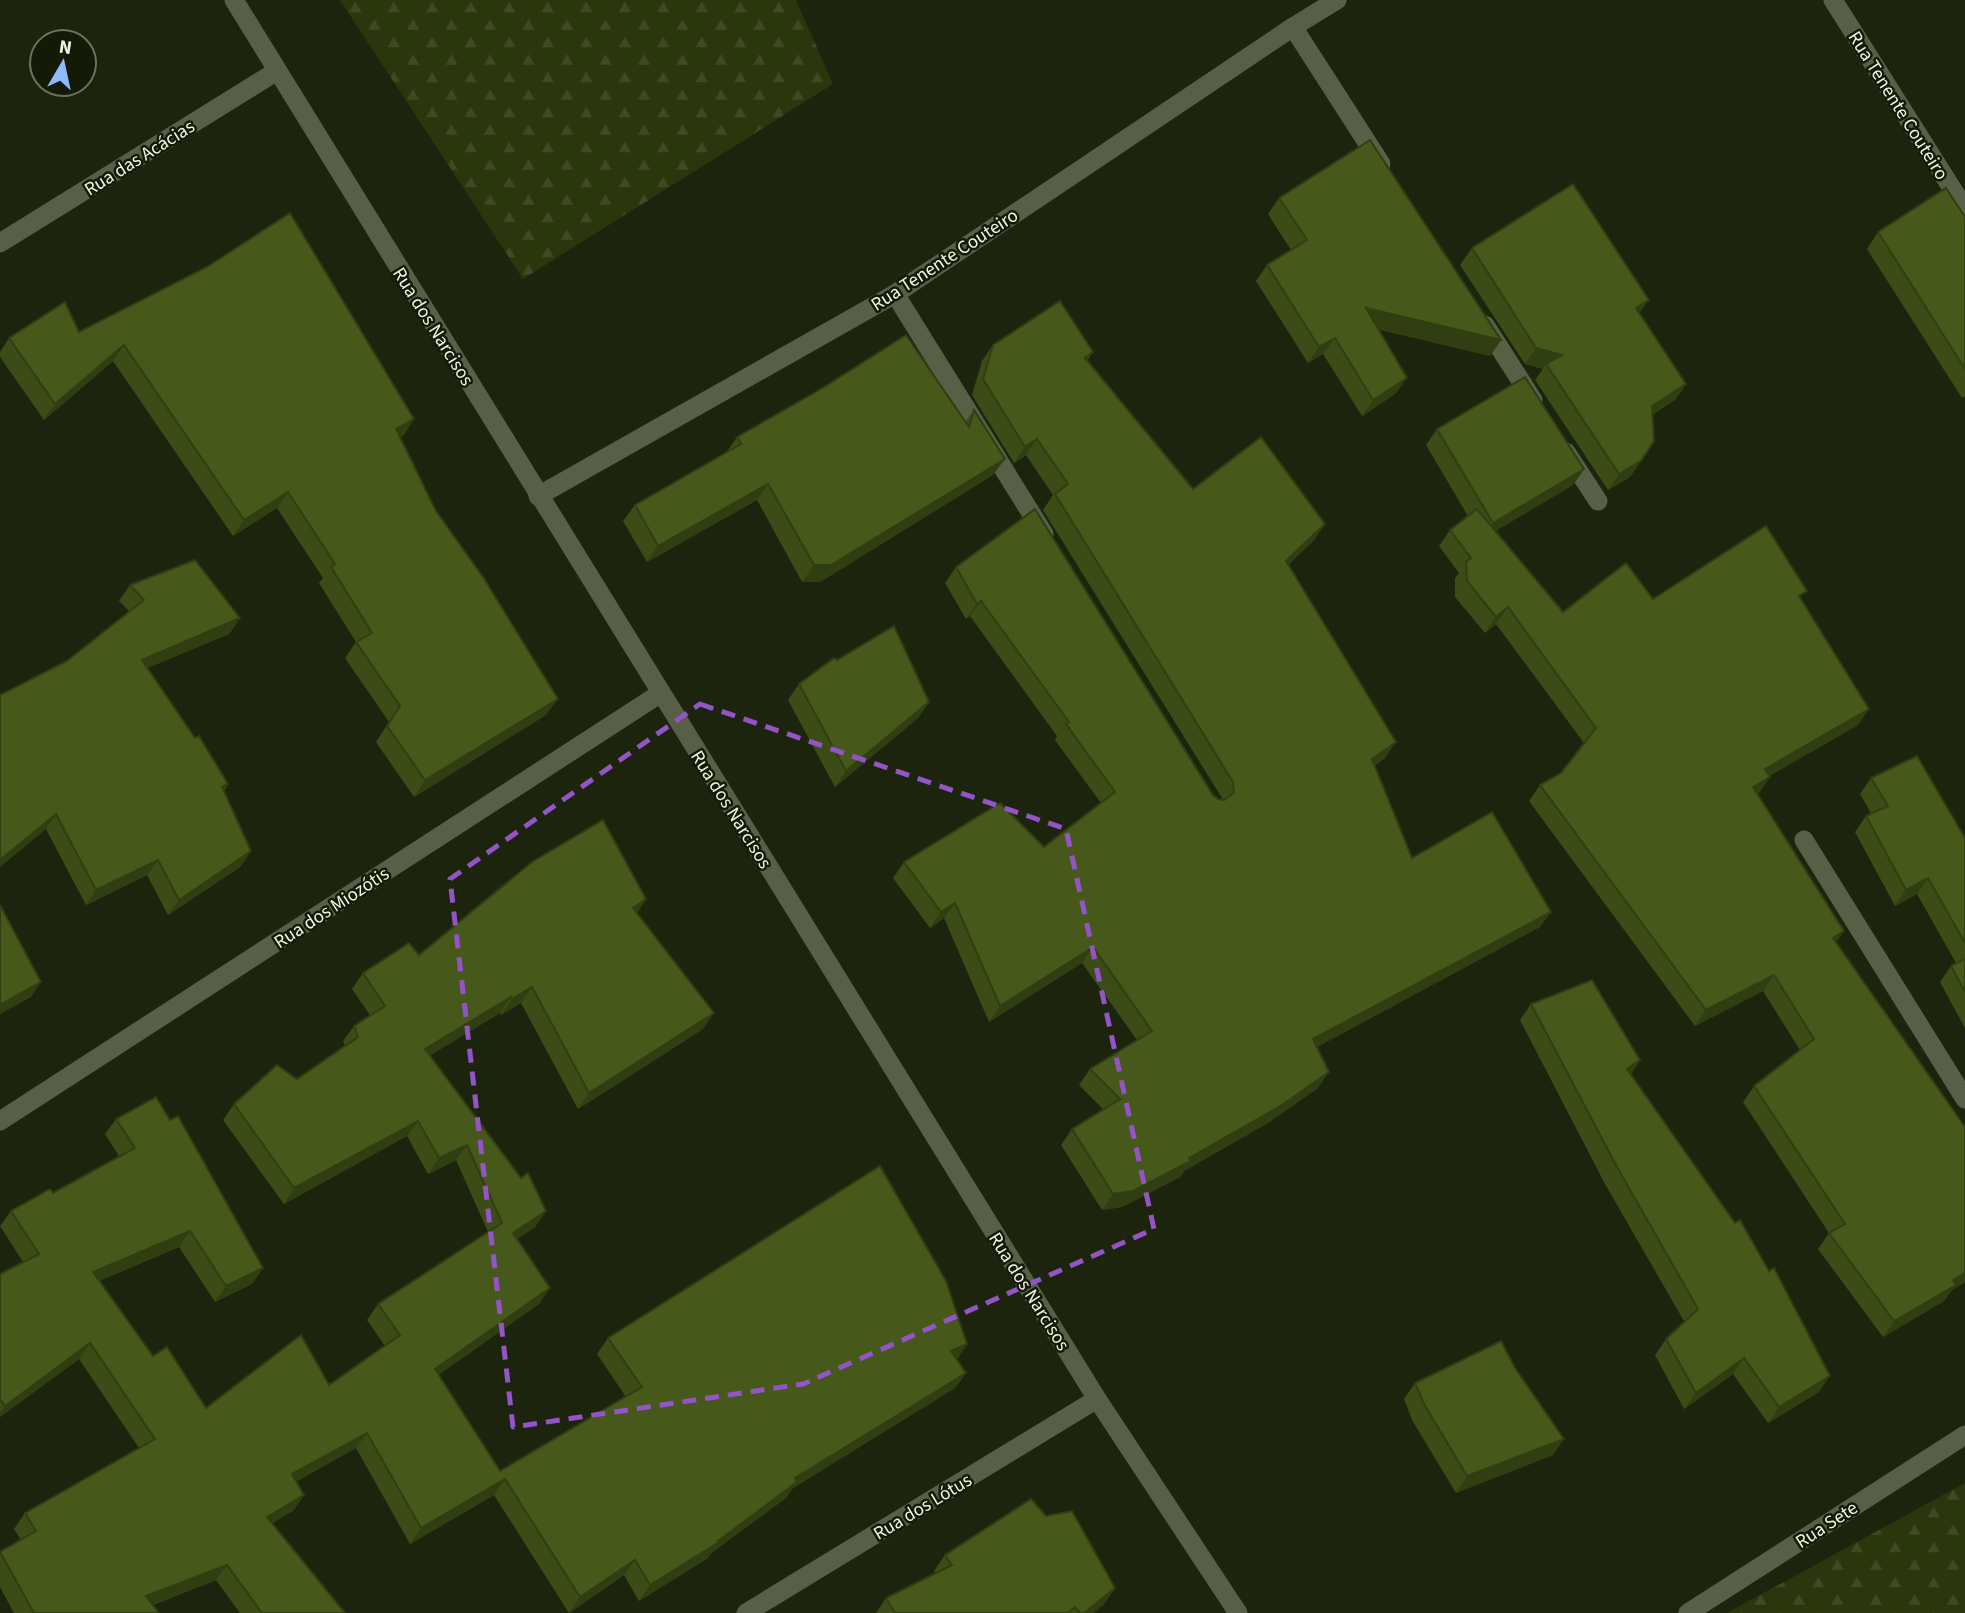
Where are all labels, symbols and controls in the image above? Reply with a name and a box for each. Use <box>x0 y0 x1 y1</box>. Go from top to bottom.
street label: Rua Tenente Couteiro <box>1841 26 1954 185</box>
north arrow <box>28 28 98 98</box>
text: N <box>57 33 74 62</box>
street label: Rua das Acácias <box>79 114 200 203</box>
street label: Rua Tenente Couteiro <box>866 202 1024 318</box>
street label: Rua dos Narcisos <box>386 262 480 391</box>
street label: Rua dos Narcisos <box>684 745 778 874</box>
street label: Rua dos Miozótis <box>269 861 395 956</box>
street label: Rua dos Narcisos <box>982 1227 1076 1356</box>
street label: Rua dos Lótus <box>868 1467 977 1547</box>
street label: Rua Sete <box>1790 1495 1863 1556</box>

